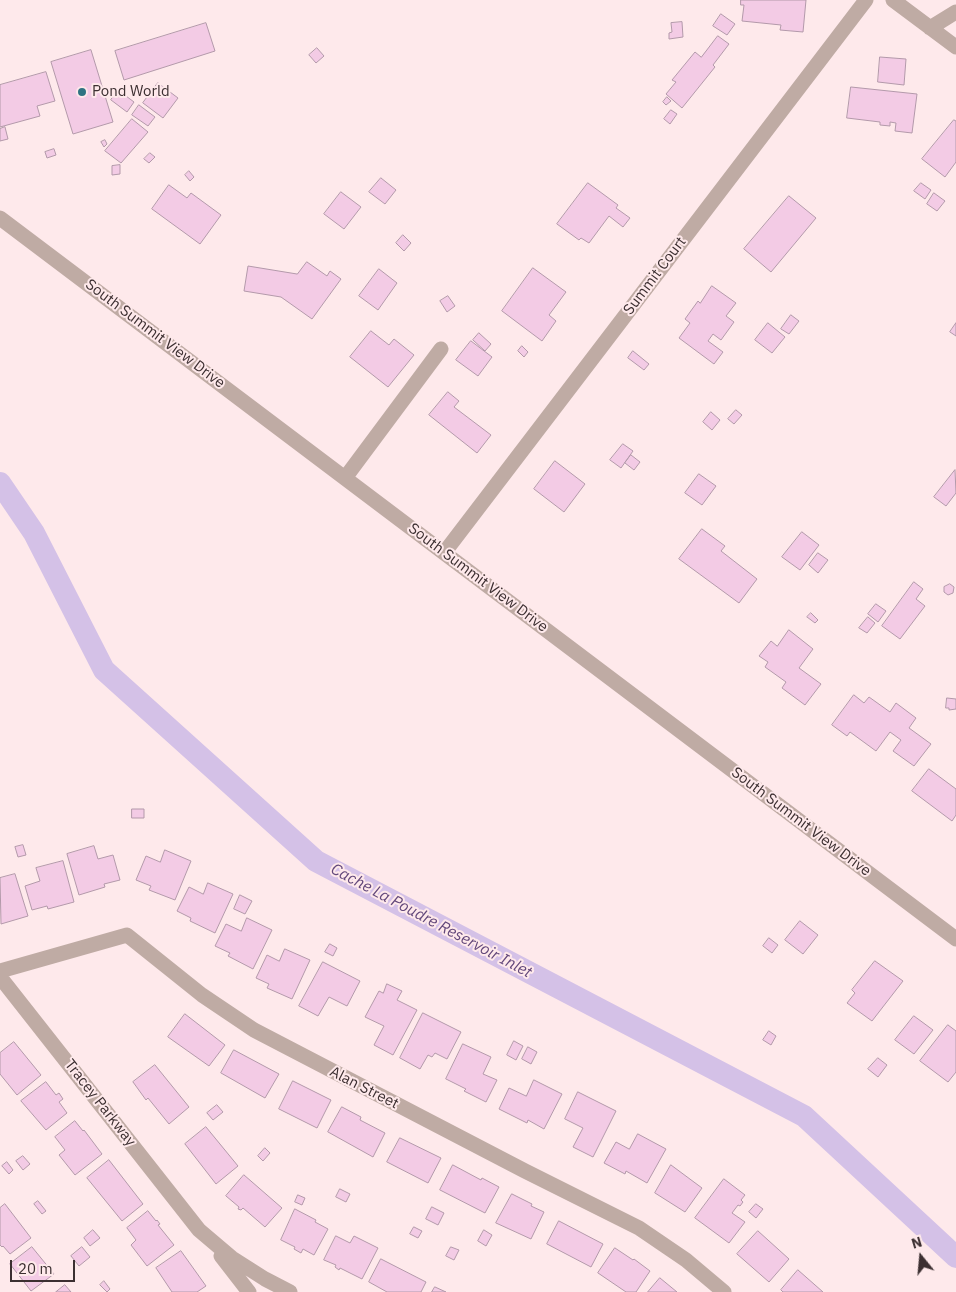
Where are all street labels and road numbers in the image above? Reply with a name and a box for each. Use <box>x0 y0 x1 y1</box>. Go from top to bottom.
street label: Summit Court <box>620 233 690 319</box>
street label: South Summit View Drive <box>82 276 228 392</box>
street label: South Summit View Drive <box>405 520 551 636</box>
street label: South Summit View Drive <box>728 764 874 880</box>
street label: Tracey Parkway <box>61 1056 139 1150</box>
street label: Alan Street <box>327 1063 401 1113</box>

